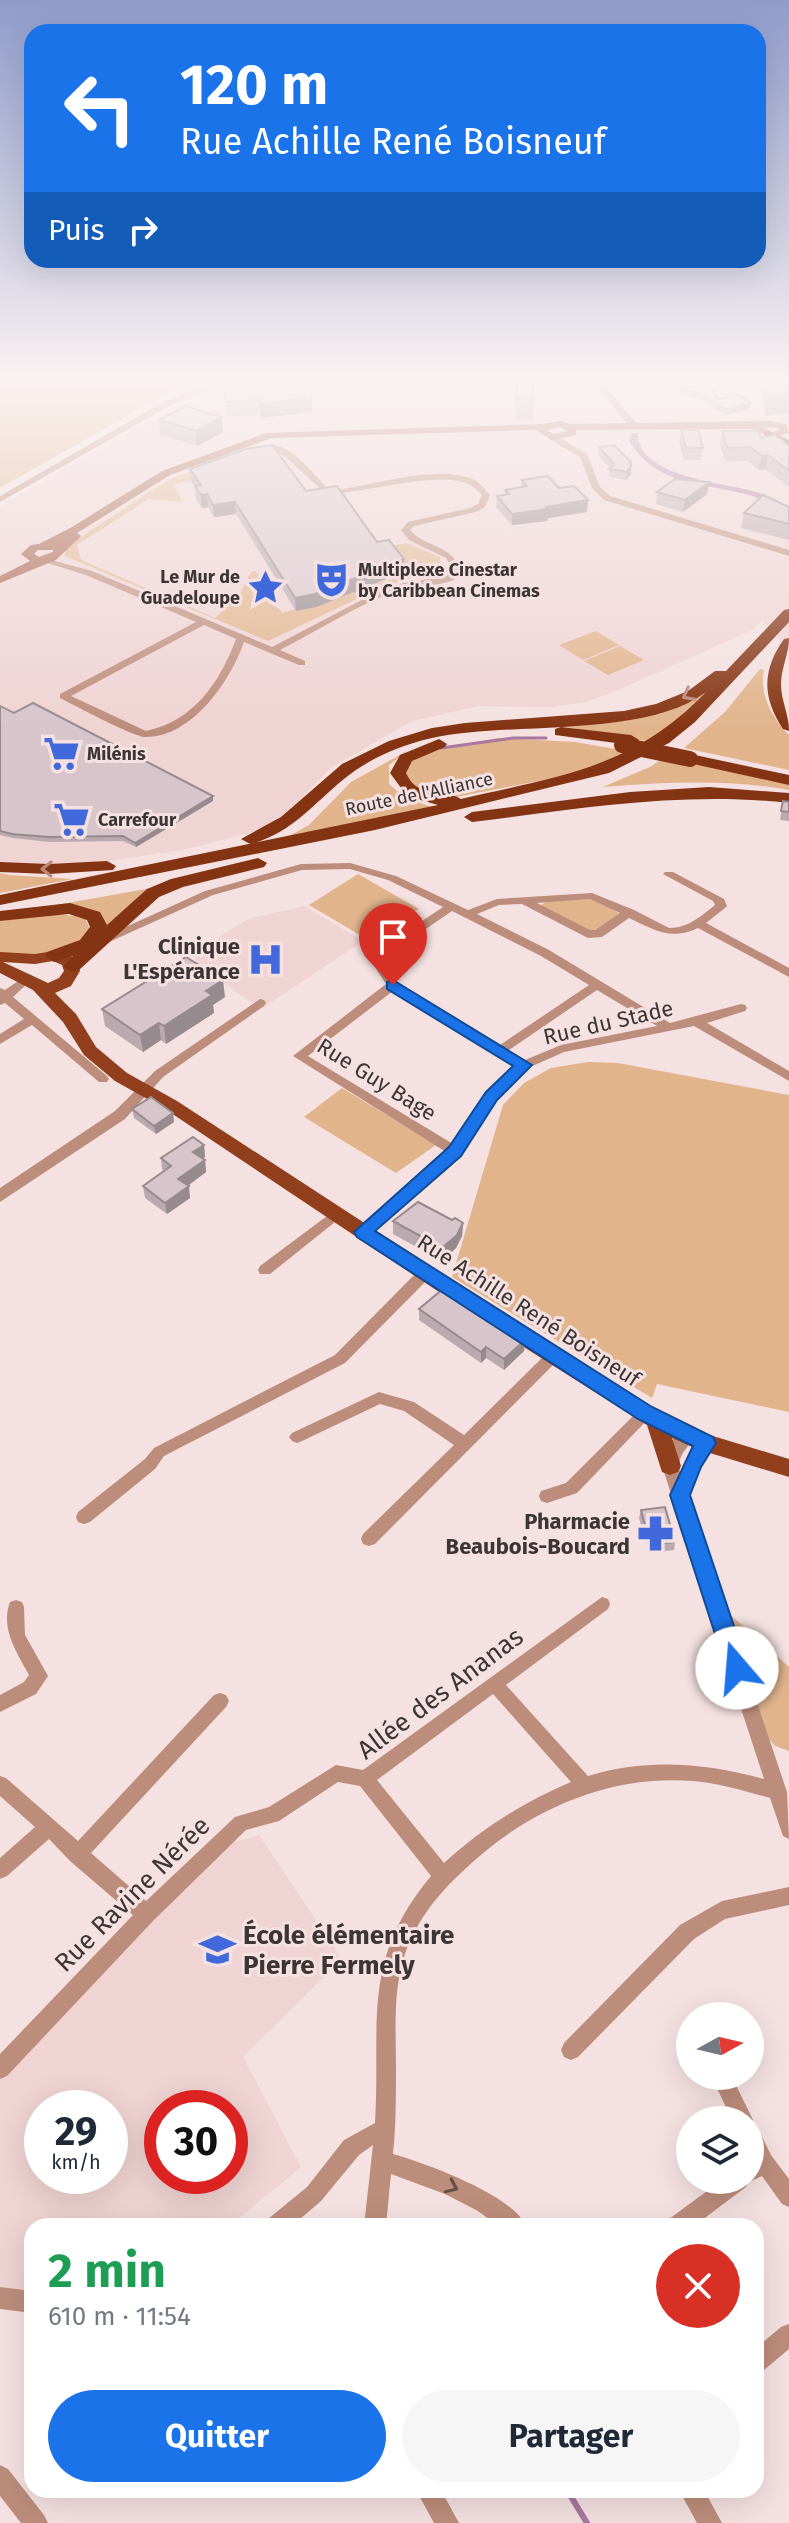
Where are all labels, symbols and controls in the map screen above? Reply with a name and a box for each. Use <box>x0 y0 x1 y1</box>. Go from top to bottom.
text: 120 m <box>180 52 328 119</box>
icon: left <box>48 56 152 160</box>
text: Rue Achille René Boisneuf <box>180 120 606 164</box>
icon: right <box>121 208 165 252</box>
text: Puis <box>48 212 105 248</box>
place label: Multiplexe Cinestar by Caribbean Cinemas <box>358 559 540 602</box>
theatre icon: Multiplexe Cinestar by Caribbean Cinemas <box>313 561 351 599</box>
place label: Le Mur de Guadeloupe <box>141 566 240 609</box>
place icon: Le Mur de Guadeloupe <box>247 568 285 606</box>
one-way arrow <box>682 686 697 701</box>
supermarket icon: Milénis <box>42 735 80 773</box>
place label: Milénis <box>87 743 146 765</box>
street label: Route de l'Alliance <box>343 768 495 820</box>
supermarket icon: Carrefour <box>53 801 91 839</box>
place label: Carrefour <box>98 809 177 831</box>
one-way arrow <box>40 860 53 878</box>
pin <box>359 903 427 985</box>
icon: arrive <box>371 915 415 959</box>
place label: Clinique L'Espérance <box>123 933 240 985</box>
hospital icon: Clinique L'Espérance <box>247 940 285 978</box>
street label: Rue du Stade <box>540 994 676 1051</box>
street label: Rue Guy Bage <box>312 1032 441 1127</box>
street label: Rue Achille René Boisneuf <box>412 1228 647 1393</box>
place label: Pharmacie Beaubois-Boucard <box>446 1508 630 1560</box>
pharmacy icon: Pharmacie Beaubois-Boucard <box>637 1515 675 1553</box>
street label: Allée des Ananas <box>351 1621 529 1766</box>
position arrow <box>695 1626 779 1710</box>
street label: Rue Ravine Nérée <box>48 1810 217 1979</box>
place label: École élémentaire Pierre Fermely <box>243 1919 454 1981</box>
school or university icon: École élémentaire Pierre Fermely <box>198 1931 236 1969</box>
north arrow <box>676 2002 764 2090</box>
map controls <box>676 2002 764 2194</box>
speed limit sign: 30 <box>144 2090 248 2194</box>
button: layers <box>676 2106 764 2194</box>
text: 29 <box>55 2108 97 2156</box>
text: km/h <box>51 2150 101 2174</box>
one-way arrow <box>444 2177 459 2193</box>
text: 2 min <box>48 2242 166 2300</box>
button: close <box>656 2244 740 2328</box>
text: 610 m · 11:54 <box>48 2301 191 2332</box>
button: Quitter <box>48 2390 386 2482</box>
button: Partager <box>402 2390 740 2482</box>

